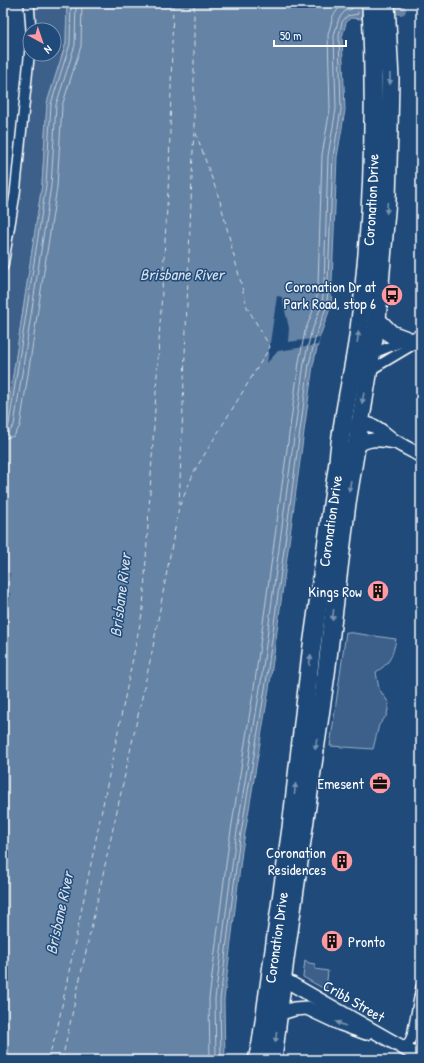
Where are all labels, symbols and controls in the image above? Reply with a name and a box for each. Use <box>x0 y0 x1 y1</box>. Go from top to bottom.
north arrow <box>22 22 62 62</box>
scale bar <box>274 22 346 48</box>
text: 50 m <box>280 27 301 44</box>
text: N <box>42 42 55 57</box>
one-way arrow <box>386 73 393 85</box>
street label: Coronation Drive <box>357 154 383 247</box>
one-way arrow <box>383 202 390 214</box>
water label: Brisbane River <box>140 263 226 285</box>
place label: Coronation Dr at Park Road, stop 6 <box>284 276 377 314</box>
bus stop icon: Coronation Dr at Park Road, stop 6 <box>379 282 405 308</box>
one-way arrow <box>355 331 361 343</box>
one-way arrow <box>360 392 366 405</box>
street label: Coronation Drive <box>313 474 346 568</box>
one-way arrow <box>347 480 353 492</box>
water label: Brisbane River <box>104 550 136 638</box>
building icon: Kings Row <box>365 578 391 604</box>
place label: Kings Row <box>308 581 362 602</box>
one-way arrow <box>329 609 336 621</box>
one-way arrow <box>307 654 314 666</box>
one-way arrow <box>313 738 319 750</box>
office icon: Emesent <box>367 770 393 796</box>
place label: Emesent <box>318 773 365 794</box>
one-way arrow <box>292 783 298 795</box>
place label: Coronation Residences <box>266 842 326 880</box>
building icon: Coronation Residences <box>329 848 355 874</box>
water label: Brisbane River <box>40 868 79 956</box>
street label: Coronation Drive <box>259 891 292 984</box>
building icon: Pronto <box>319 928 345 954</box>
place label: Pronto <box>348 931 385 952</box>
street label: Cribb Street <box>319 975 389 1028</box>
one-way arrow <box>335 1021 347 1027</box>
one-way arrow <box>272 1031 279 1043</box>

